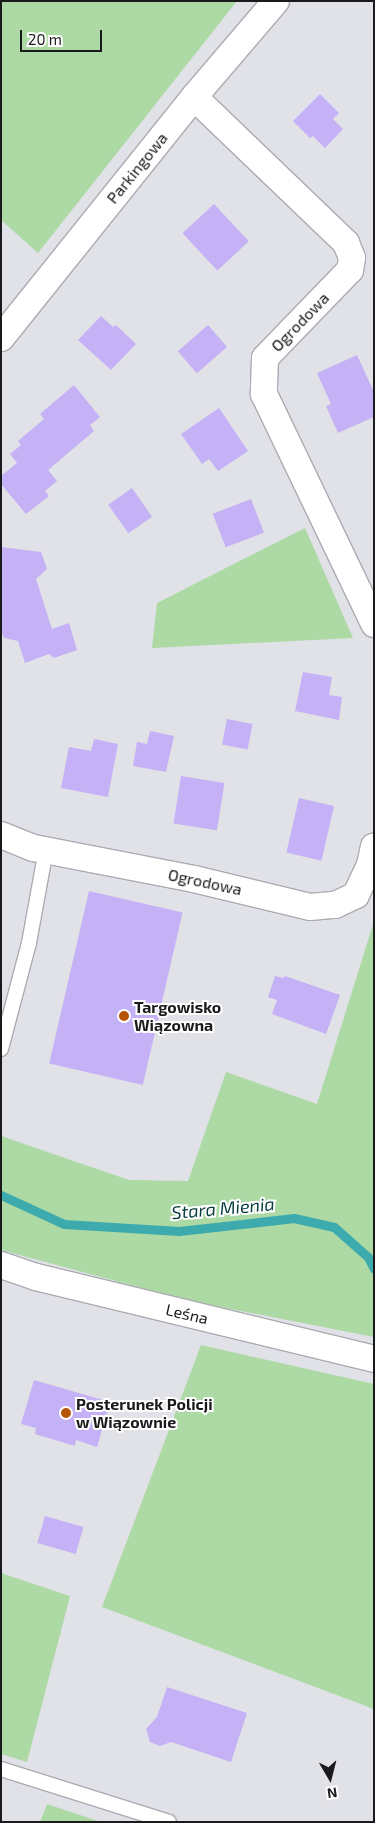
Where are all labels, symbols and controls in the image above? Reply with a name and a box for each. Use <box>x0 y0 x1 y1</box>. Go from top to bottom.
scale bar <box>22 20 105 52</box>
text: 20 m <box>28 30 62 48</box>
street label: Parkingowa <box>103 129 171 207</box>
street label: Ogrodowa <box>267 288 333 356</box>
street label: Ogrodowa <box>166 865 244 899</box>
place label: Targowisko Wiązowna <box>134 997 221 1035</box>
marker: Targowisko Wiązowna <box>118 1010 130 1022</box>
water label: Stara Mienia <box>171 1193 275 1223</box>
street label: Leśna <box>164 1300 210 1328</box>
place label: Posterunek Policji w Wiązownie <box>76 1394 213 1432</box>
marker: Posterunek Policji w Wiązownie <box>60 1407 72 1419</box>
north arrow <box>305 1753 355 1803</box>
text: N <box>326 1784 338 1802</box>

